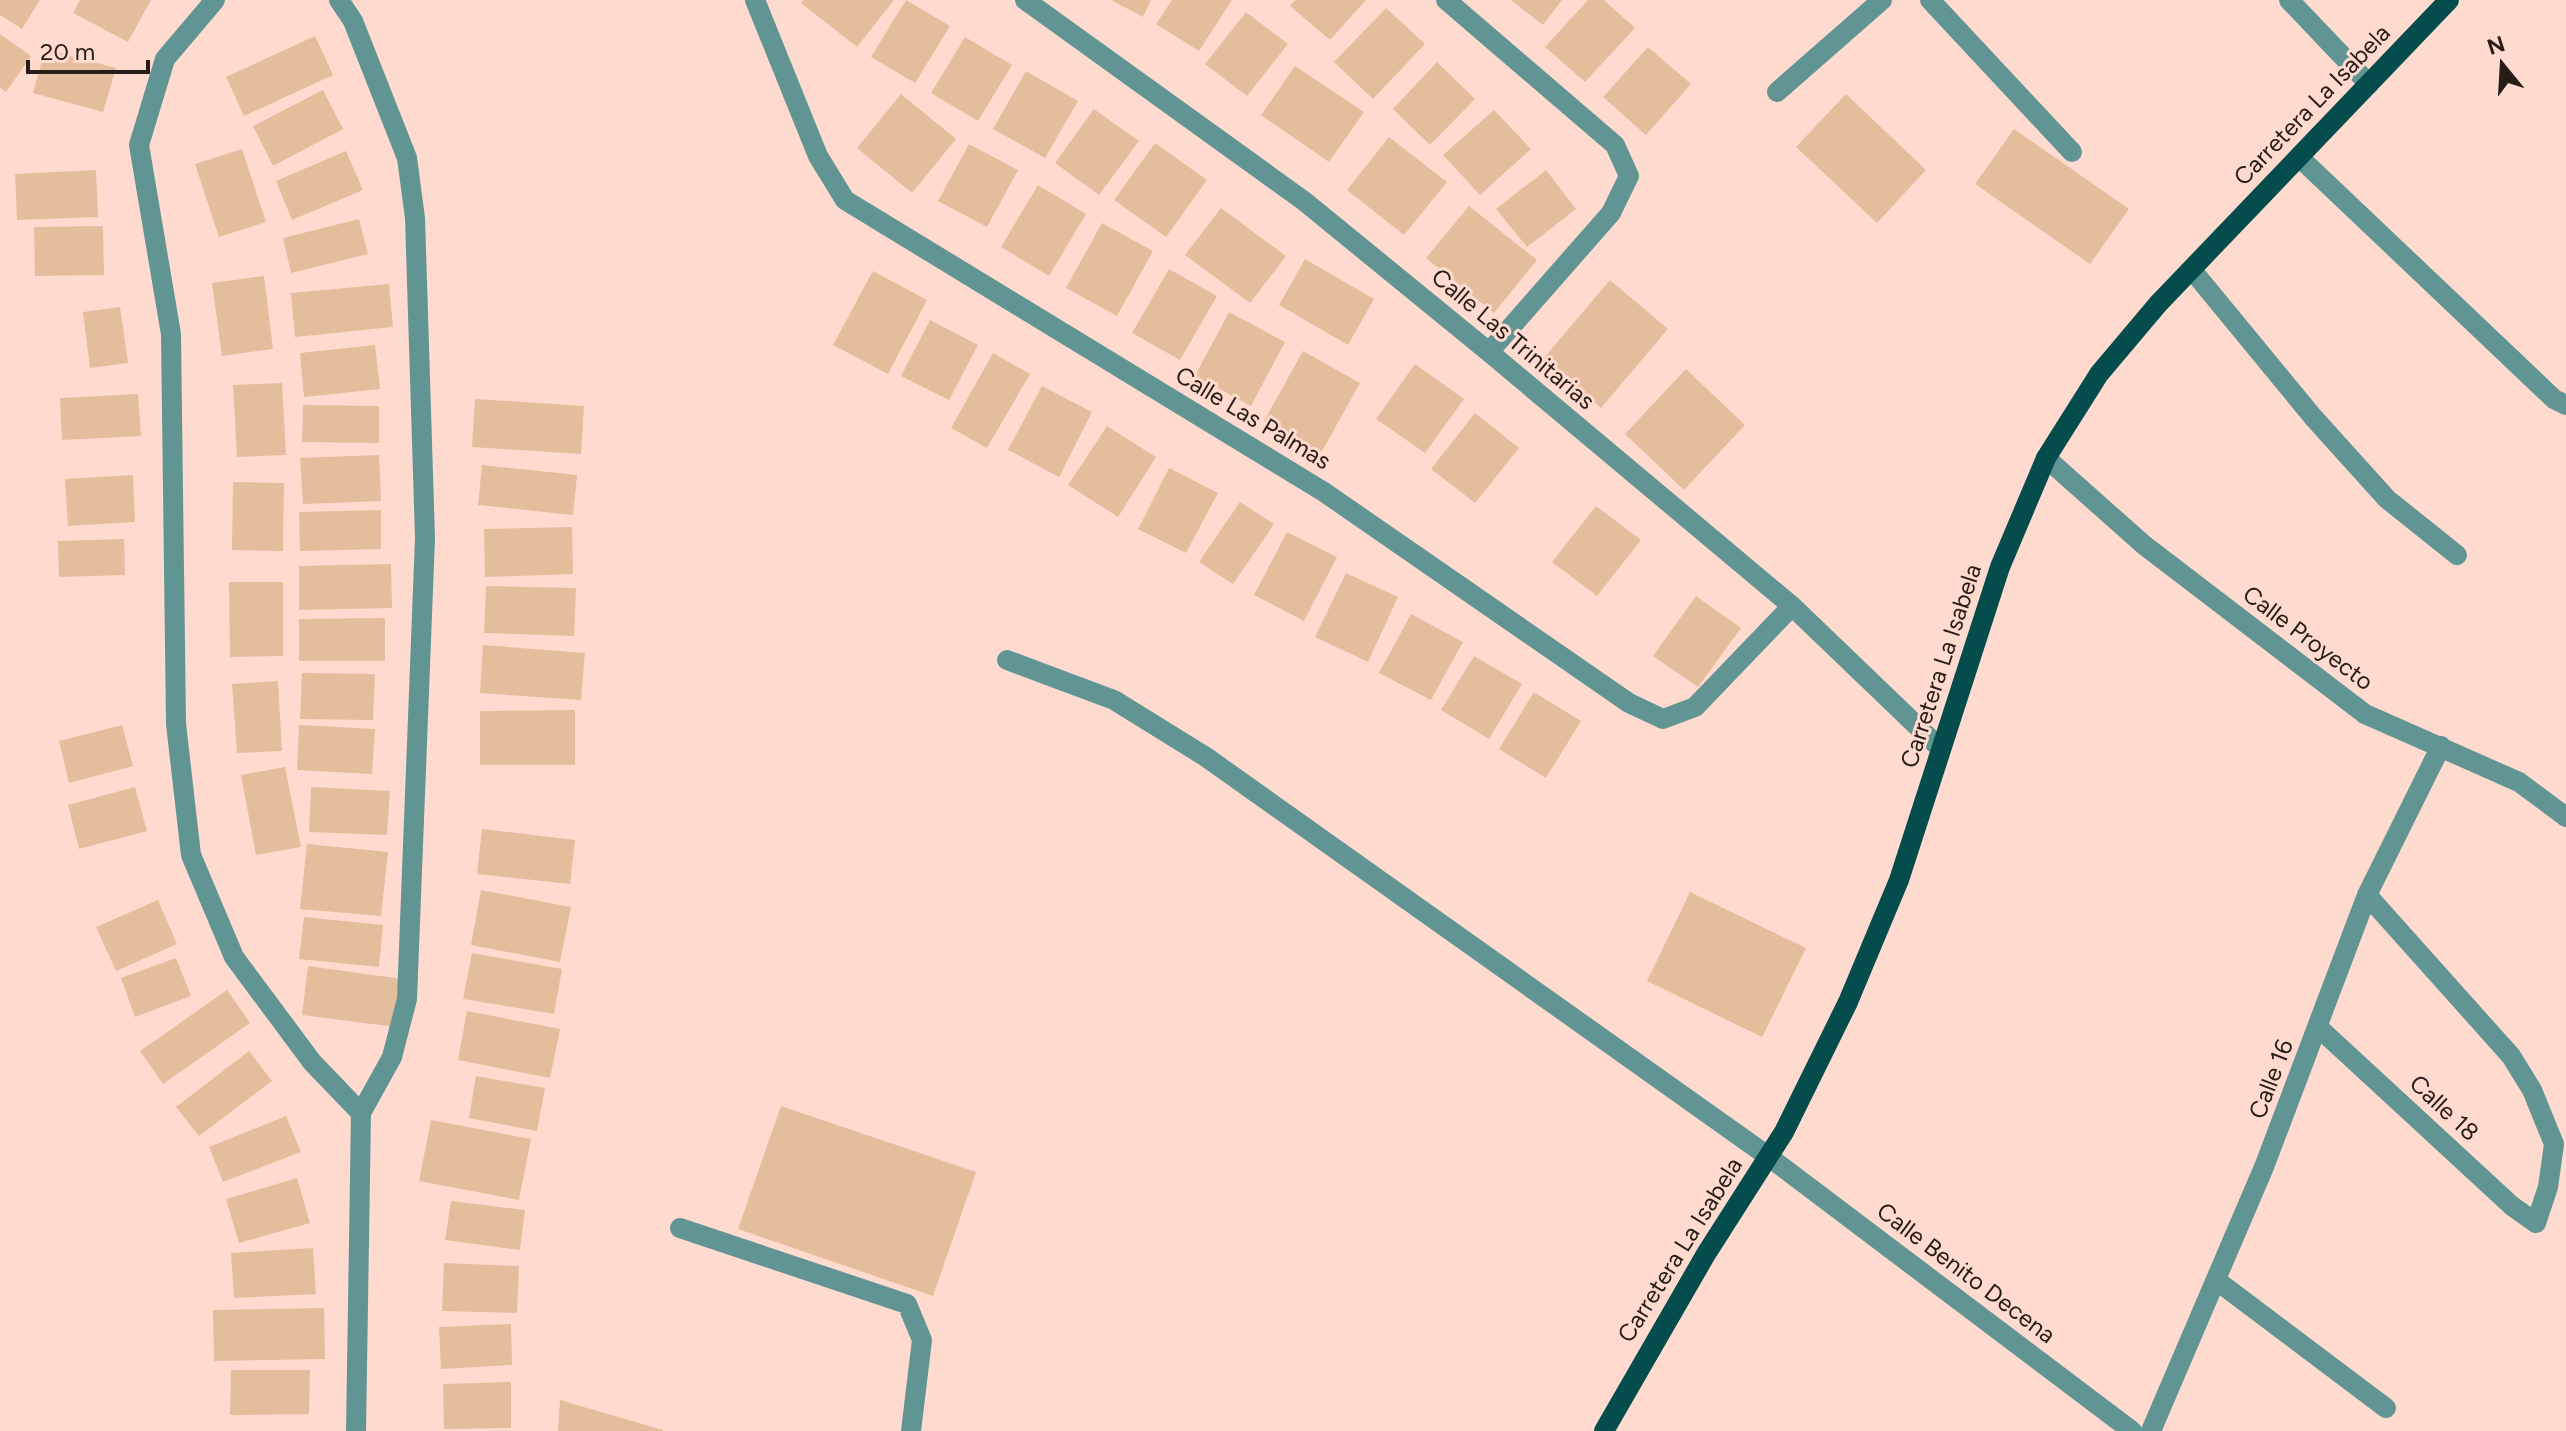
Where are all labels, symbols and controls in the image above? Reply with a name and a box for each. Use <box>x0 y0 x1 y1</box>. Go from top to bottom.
street label: Carretera La Isabela <box>2227 18 2396 191</box>
scale bar <box>28 24 148 74</box>
north arrow <box>2462 24 2542 104</box>
text: N <box>2484 30 2508 61</box>
text: 20 m <box>40 37 95 66</box>
street label: Calle Las Trinitarias <box>1426 262 1601 415</box>
street label: Calle Las Palmas <box>1170 360 1336 475</box>
street label: Carretera La Isabela <box>1894 560 1987 771</box>
street label: Calle Proyecto <box>2237 579 2379 696</box>
street label: Calle 16 <box>2242 1035 2299 1123</box>
street label: Calle 18 <box>2404 1068 2485 1147</box>
street label: Carretera La Isabela <box>1611 1152 1748 1348</box>
street label: Calle Benito Decena <box>1871 1196 2061 1349</box>

